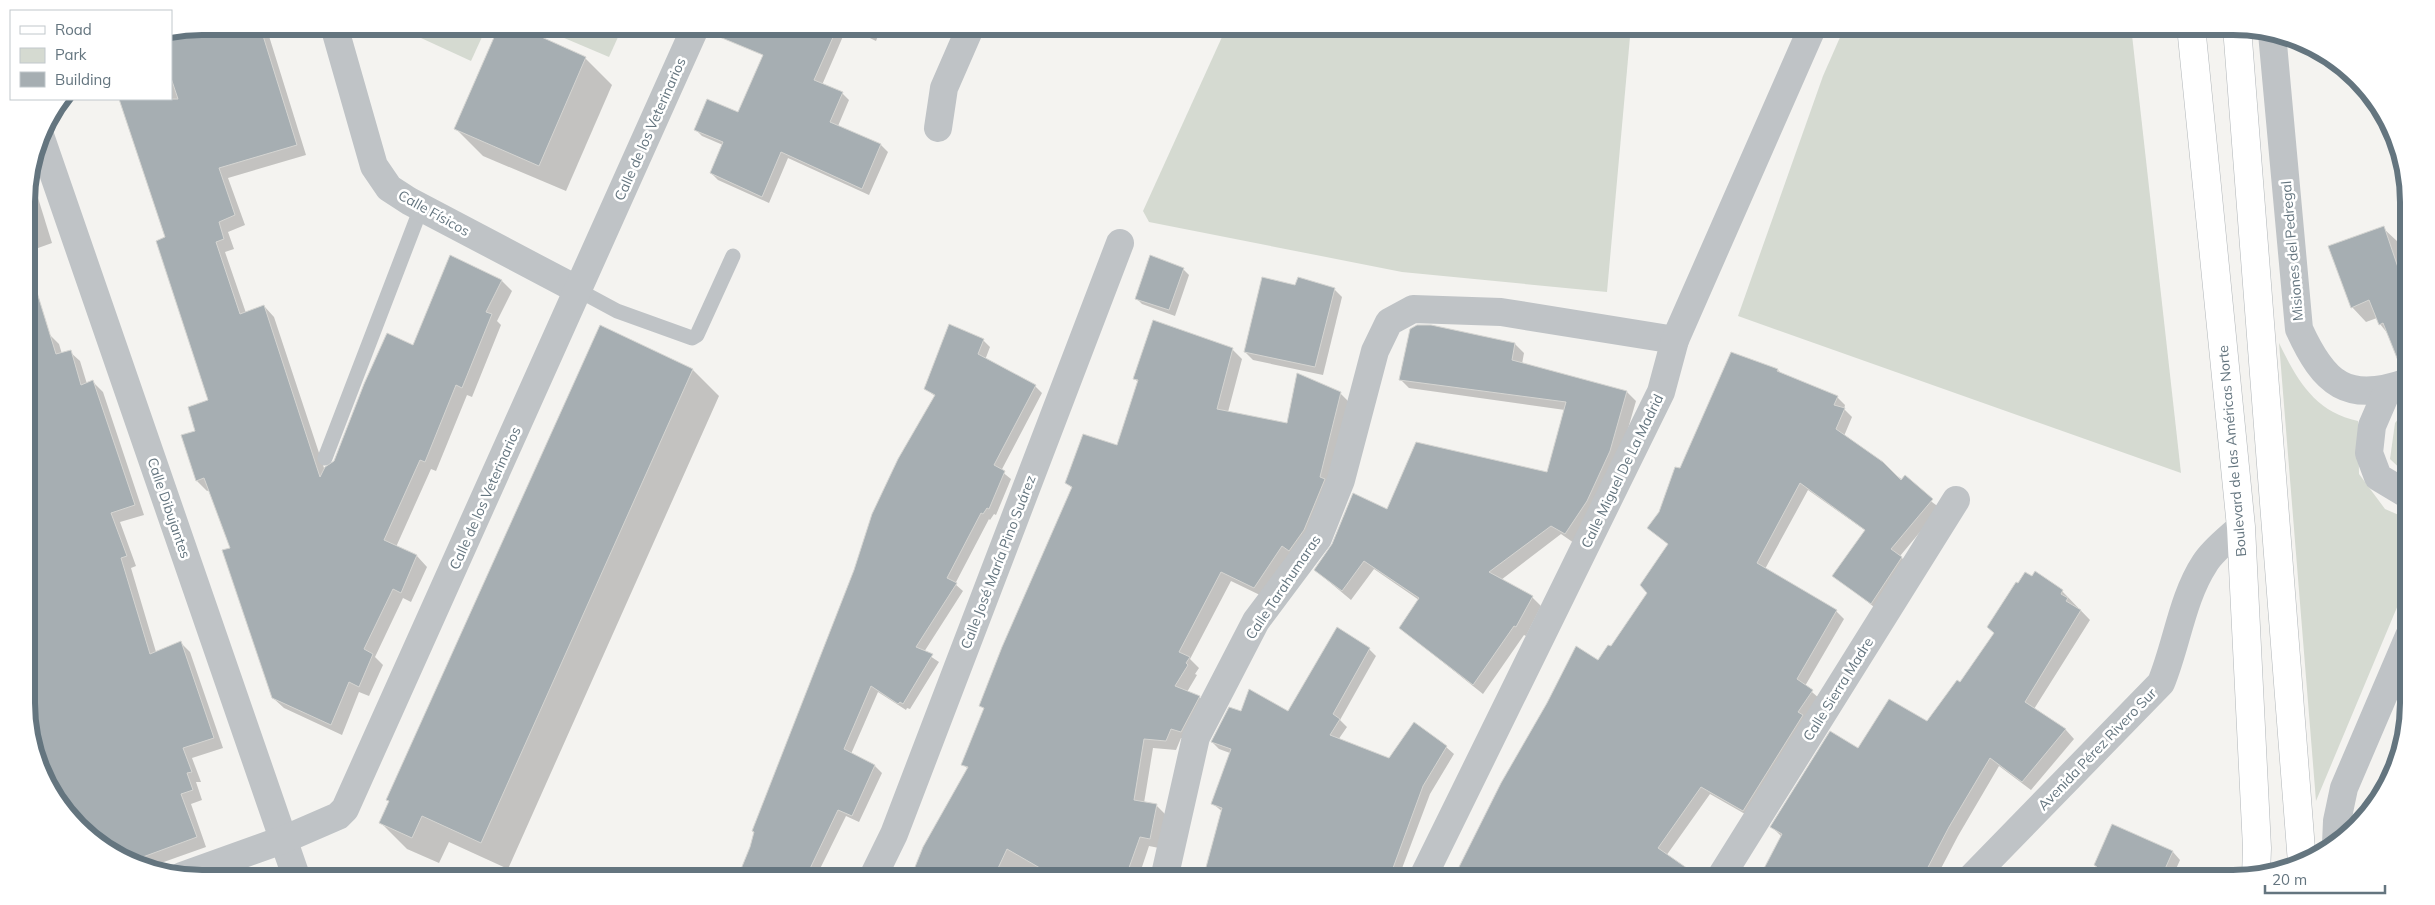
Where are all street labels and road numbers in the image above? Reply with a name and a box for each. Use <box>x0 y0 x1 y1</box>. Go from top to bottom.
street label: Calle de los Veterinarios <box>610 55 690 203</box>
street label: Misiones del Pedregal <box>2277 180 2307 322</box>
street label: Calle Físicos <box>395 186 473 240</box>
street label: Boulevard de las Américas Norte <box>2214 345 2250 557</box>
street label: Calle Miguel De La Madrid <box>1577 391 1667 551</box>
street label: Calle de los Veterinarios <box>445 424 525 572</box>
street label: Calle Dibujantes <box>143 455 195 561</box>
street label: Calle José María Pino Suárez <box>956 473 1040 651</box>
street label: Calle Tarahumaras <box>1241 531 1325 643</box>
street label: Calle Sierra Madre <box>1799 634 1877 744</box>
street label: Avenida Pérez Rivero Sur <box>2034 683 2161 814</box>

